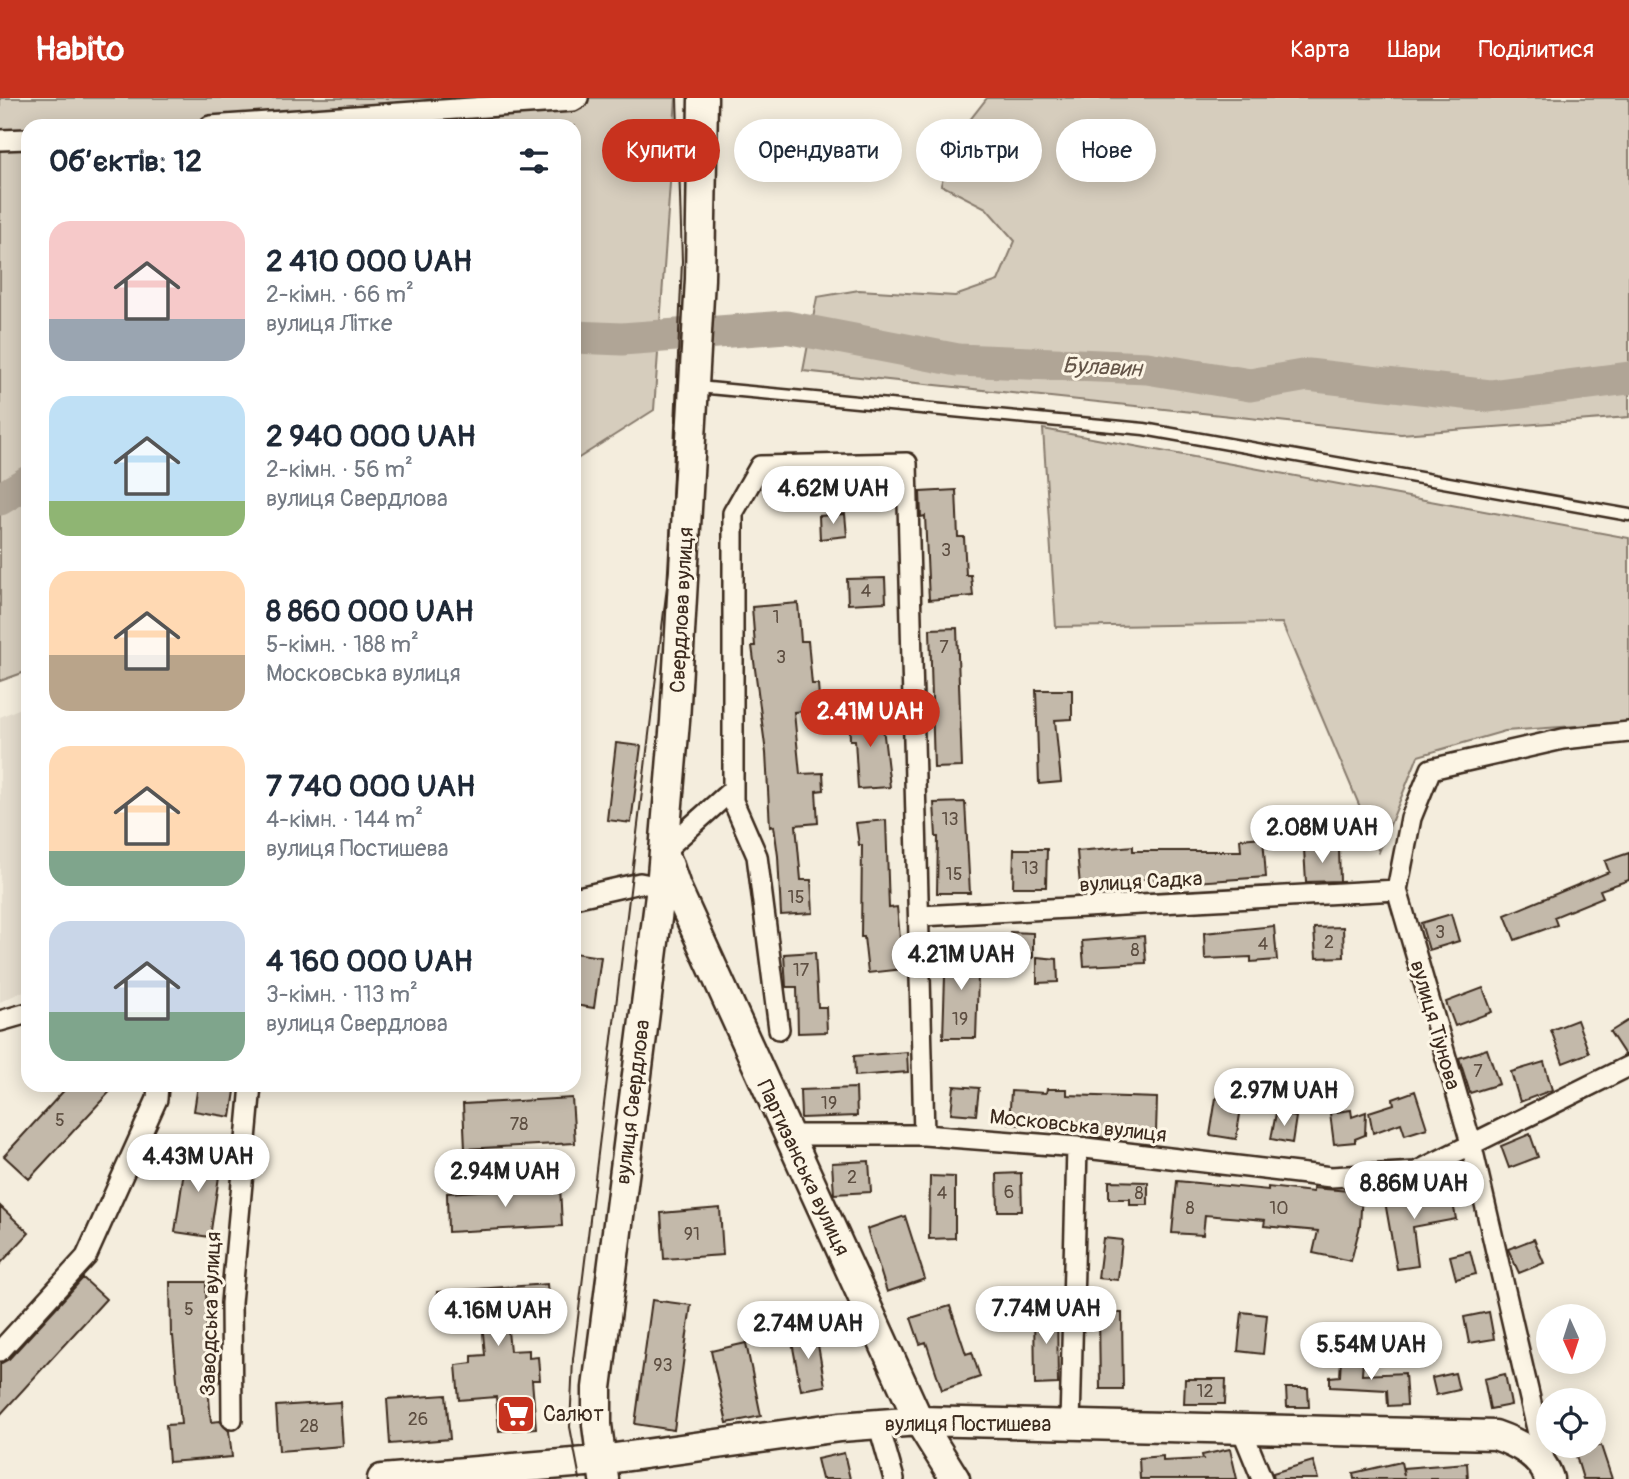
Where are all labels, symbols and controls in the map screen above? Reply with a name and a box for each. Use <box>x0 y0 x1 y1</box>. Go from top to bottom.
text: Habito <box>35 29 124 70</box>
text: Карта <box>1290 35 1350 64</box>
text: Шари <box>1388 35 1441 64</box>
text: Поділитися <box>1479 35 1594 64</box>
chip: Купити <box>602 119 720 182</box>
chip: Орендувати <box>734 119 902 182</box>
chip: Фільтри <box>916 119 1042 182</box>
chip: Нове <box>1056 119 1156 182</box>
icon: filters <box>515 142 553 180</box>
text: Об’єктів: 12 <box>49 143 202 180</box>
text: 2 410 000 UAH <box>266 243 472 280</box>
icon: home <box>105 249 189 333</box>
text: 2-кімн. · 66 m² <box>266 280 414 309</box>
text: вулиця Літке <box>266 309 392 338</box>
water label: Булавин <box>1062 350 1145 384</box>
text: 2 940 000 UAH <box>266 418 475 455</box>
icon: home <box>105 424 189 508</box>
text: 2-кімн. · 56 m² <box>266 455 413 484</box>
pin: 4.62M UAH <box>753 466 913 526</box>
text: 4.62M UAH <box>778 474 888 503</box>
text: вулиця Свердлова <box>266 484 448 513</box>
street label: Свердлова вулиця <box>664 526 700 694</box>
house number: 3 <box>941 539 951 562</box>
house number: 4 <box>861 580 872 603</box>
text: 8 860 000 UAH <box>266 593 474 630</box>
icon: home <box>105 599 189 683</box>
house number: 1 <box>772 606 780 629</box>
text: 5-кімн. · 188 m² <box>266 630 419 659</box>
house number: 7 <box>939 636 949 659</box>
house number: 3 <box>776 646 786 669</box>
text: Московська вулиця <box>266 659 461 688</box>
pin: 2.41M UAH <box>790 690 950 749</box>
text: 2.41M UAH <box>817 697 923 726</box>
text: 7 740 000 UAH <box>266 768 475 805</box>
icon: home <box>105 774 189 858</box>
text: 4-кімн. · 144 m² <box>266 805 423 834</box>
pin: 2.08M UAH <box>1242 806 1402 865</box>
house number: 13 <box>941 808 959 831</box>
text: 2.08M UAH <box>1266 813 1378 842</box>
text: вулиця Постишева <box>266 834 448 863</box>
house number: 13 <box>1021 857 1039 880</box>
house number: 15 <box>946 863 962 886</box>
street label: вулиця Садка <box>1079 865 1203 899</box>
house number: 15 <box>788 886 804 909</box>
house number: 3 <box>1435 921 1445 944</box>
house number: 2 <box>1324 931 1334 954</box>
pin: 4.21M UAH <box>881 932 1041 992</box>
house number: 4 <box>1258 933 1269 956</box>
house number: 8 <box>1130 939 1140 962</box>
text: 4.21M UAH <box>908 940 1014 969</box>
text: 4 160 000 UAH <box>266 943 472 980</box>
icon: home <box>105 949 189 1033</box>
street label: вулиця Тіунова <box>1404 957 1466 1093</box>
house number: 17 <box>793 959 810 982</box>
text: 3-кімн. · 113 m² <box>266 980 418 1009</box>
house number: 19 <box>952 1008 968 1031</box>
text: вулиця Свердлова <box>266 1009 448 1038</box>
street label: вулиця Свердлова <box>609 1018 657 1186</box>
house number: 7 <box>1473 1060 1483 1083</box>
pin: 2.97M UAH <box>1204 1068 1364 1128</box>
street label: Партизанська вулиця <box>750 1076 856 1260</box>
text: 2.97M UAH <box>1230 1076 1338 1105</box>
house number: 19 <box>821 1092 837 1115</box>
street label: Московська вулиця <box>988 1103 1168 1149</box>
house number: 5 <box>55 1109 65 1132</box>
house number: 78 <box>510 1113 528 1136</box>
pin: 4.43M UAH <box>118 1134 278 1194</box>
text: 4.43M UAH <box>143 1142 253 1171</box>
pin: 2.94M UAH <box>425 1150 585 1209</box>
text: 2.94M UAH <box>450 1157 560 1186</box>
pin: 8.86M UAH <box>1334 1162 1494 1221</box>
house number: 2 <box>847 1166 857 1189</box>
text: 8.86M UAH <box>1360 1169 1468 1198</box>
house number: 6 <box>1004 1181 1014 1204</box>
house number: 4 <box>937 1182 948 1205</box>
house number: 8 <box>1134 1182 1144 1205</box>
house number: 8 <box>1185 1197 1195 1220</box>
house number: 10 <box>1269 1197 1289 1220</box>
house number: 91 <box>684 1223 700 1246</box>
street label: Заводська вулиця <box>195 1231 227 1397</box>
pin: 7.74M UAH <box>966 1286 1126 1346</box>
pin: 4.16M UAH <box>418 1288 578 1348</box>
text: 7.74M UAH <box>992 1294 1100 1323</box>
text: 4.16M UAH <box>444 1296 552 1325</box>
house number: 5 <box>184 1298 194 1321</box>
pin: 2.74M UAH <box>728 1302 888 1361</box>
north arrow <box>1536 1304 1606 1374</box>
map controls <box>1536 1304 1606 1458</box>
text: 2.74M UAH <box>753 1309 863 1338</box>
pin: 5.54M UAH <box>1291 1322 1451 1382</box>
text: 5.54M UAH <box>1316 1330 1426 1359</box>
house number: 93 <box>653 1354 673 1377</box>
house number: 12 <box>1196 1380 1214 1403</box>
button: locate <box>1536 1388 1606 1458</box>
supermarket icon: Салют <box>495 1393 537 1435</box>
place label: Салют <box>543 1401 604 1428</box>
house number: 26 <box>408 1408 428 1431</box>
street label: вулиця Постишева <box>885 1411 1051 1438</box>
house number: 28 <box>299 1415 319 1438</box>

